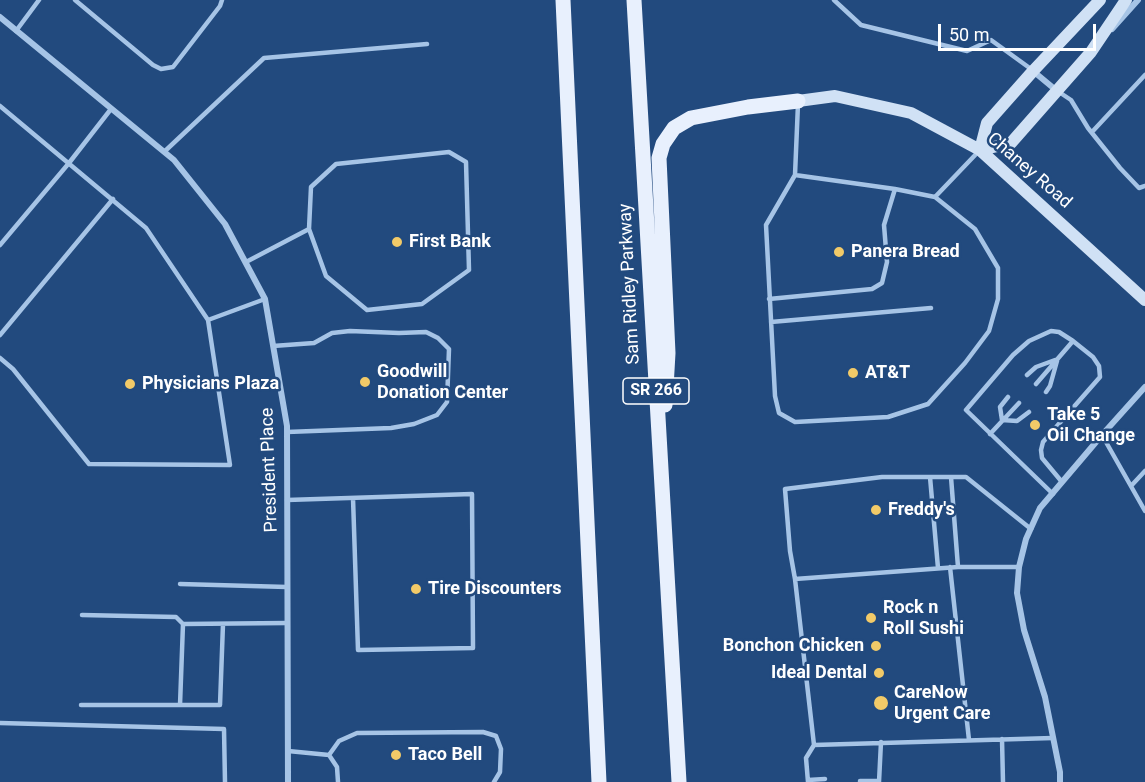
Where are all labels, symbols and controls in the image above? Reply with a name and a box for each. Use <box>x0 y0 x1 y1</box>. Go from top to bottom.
scale bar <box>941 12 1098 50</box>
text: 50 m <box>949 24 989 45</box>
street label: Chaney Road <box>982 128 1076 214</box>
street label: Sam Ridley Parkway <box>615 203 645 365</box>
place label: First Bank <box>409 231 491 253</box>
marker: First Bank <box>390 235 404 249</box>
place label: Panera Bread <box>851 241 960 263</box>
marker: Panera Bread <box>832 245 846 259</box>
place label: Goodwill Donation Center <box>377 361 508 404</box>
place label: AT&T <box>865 362 910 384</box>
marker: AT&T <box>846 366 860 380</box>
place label: Physicians Plaza <box>142 373 279 395</box>
marker: Goodwill Donation Center <box>358 375 372 389</box>
marker: Physicians Plaza <box>123 377 137 391</box>
road number: SR 266 <box>623 378 689 404</box>
place label: Take 5 Oil Change <box>1047 404 1135 446</box>
street label: President Place <box>257 407 283 533</box>
marker: Take 5 Oil Change <box>1028 418 1042 432</box>
place label: Freddy's <box>888 499 955 521</box>
marker: Freddy's <box>869 503 883 517</box>
place label: Tire Discounters <box>428 578 562 600</box>
marker: Tire Discounters <box>409 582 423 596</box>
place label: Rock n Roll Sushi <box>883 597 964 640</box>
marker: Rock n Roll Sushi <box>864 611 878 625</box>
place label: Bonchon Chicken <box>723 635 864 657</box>
marker: Bonchon Chicken <box>869 639 883 653</box>
place label: Ideal Dental <box>771 662 867 684</box>
marker: Ideal Dental <box>872 666 886 680</box>
place label: CareNow Urgent Care <box>894 682 991 724</box>
marker: CareNow Urgent Care <box>872 694 890 712</box>
place label: Taco Bell <box>408 744 482 766</box>
marker: Taco Bell <box>389 748 403 762</box>

